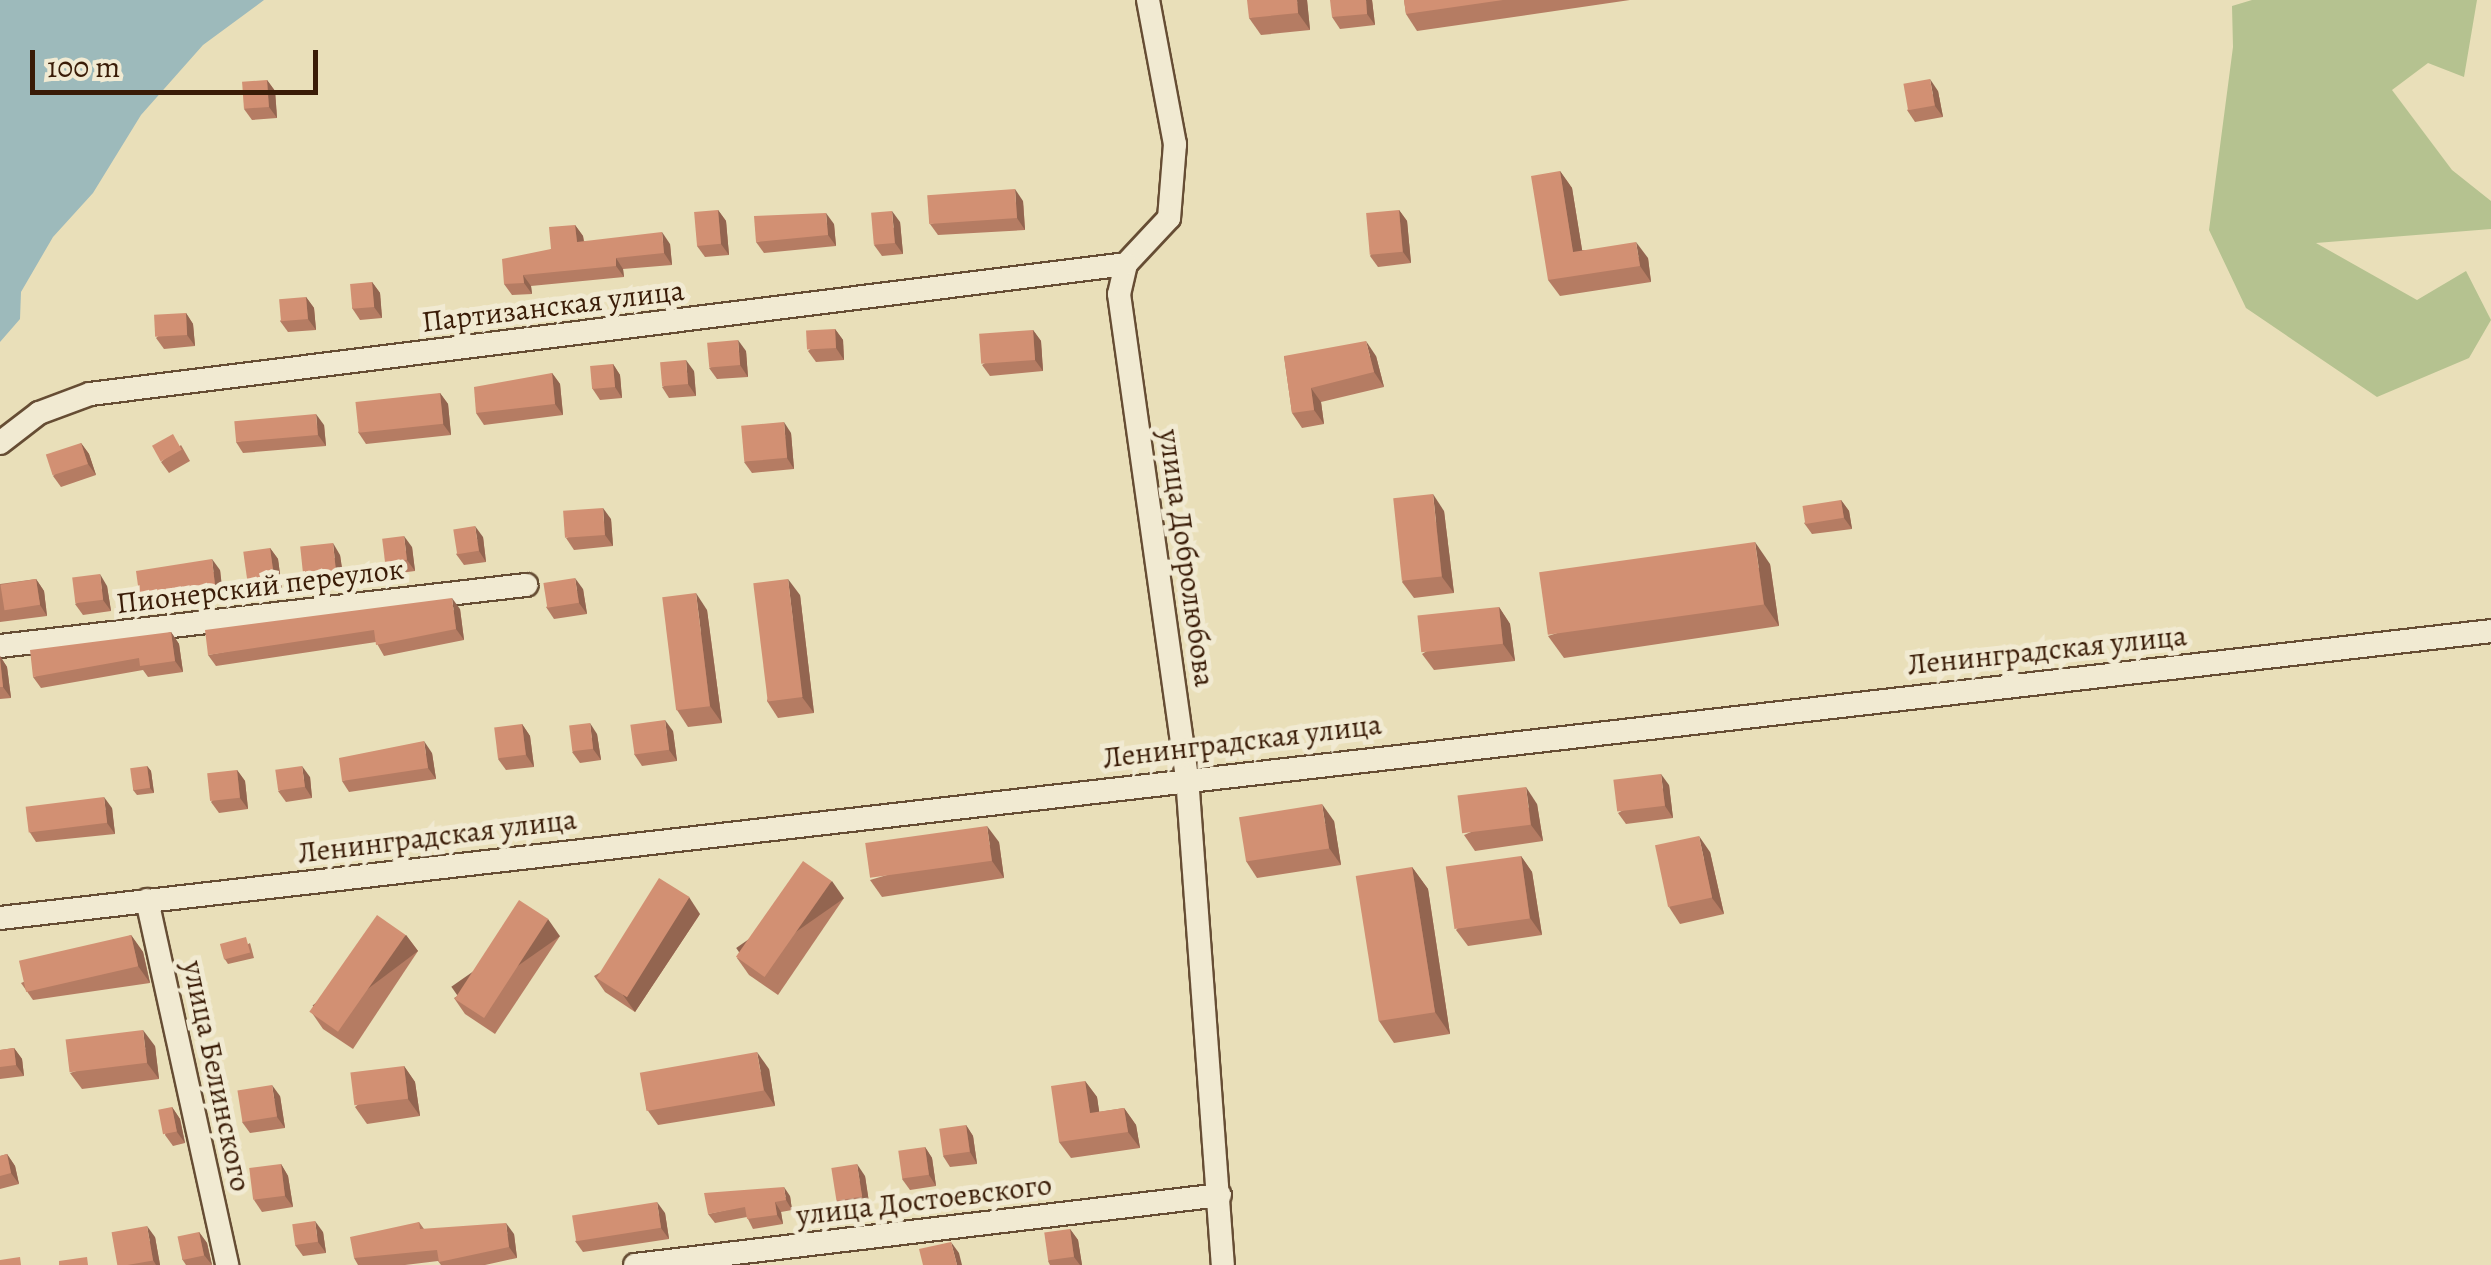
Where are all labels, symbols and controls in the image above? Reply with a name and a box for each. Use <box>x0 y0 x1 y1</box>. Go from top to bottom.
scale bar <box>35 30 322 92</box>
text: 100 m <box>47 47 120 87</box>
street label: Партизанская улица <box>420 272 686 340</box>
street label: улица Добролюбова <box>1151 427 1223 689</box>
street label: Пионерский переулок <box>114 550 406 622</box>
street label: Ленинградская улица <box>1906 617 2188 683</box>
street label: Ленинградская улица <box>1100 706 1384 776</box>
street label: Ленинградская улица <box>295 801 579 871</box>
street label: улица Белинского <box>175 957 259 1195</box>
street label: улица Достоевского <box>794 1166 1054 1234</box>

